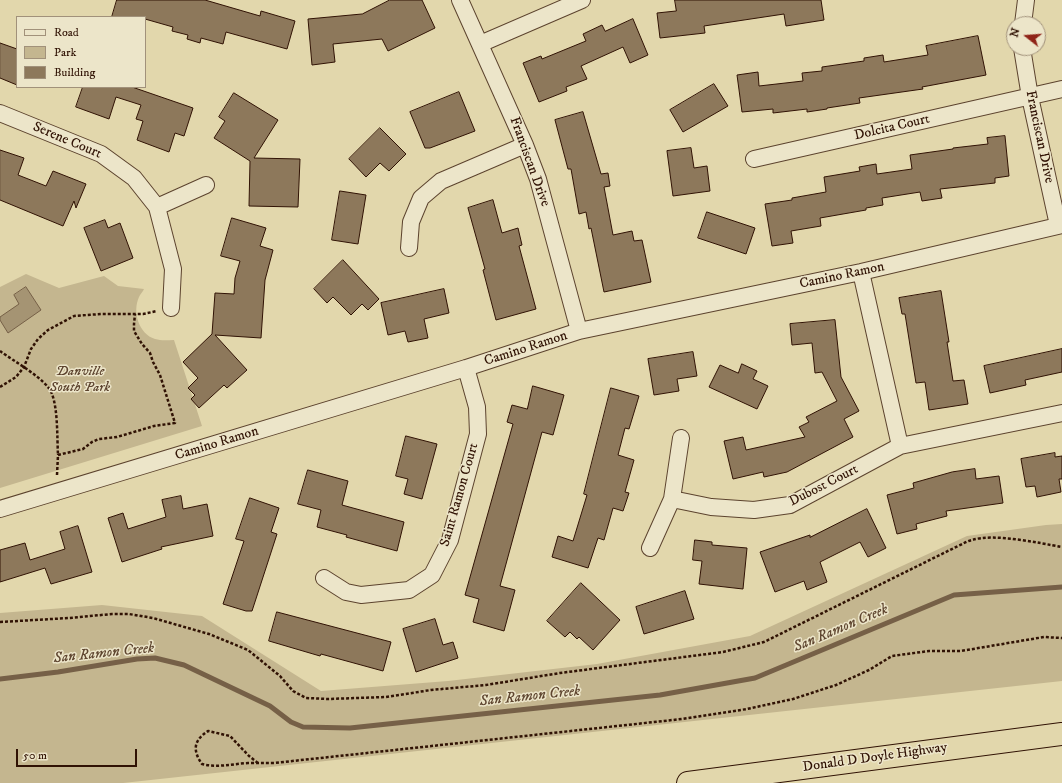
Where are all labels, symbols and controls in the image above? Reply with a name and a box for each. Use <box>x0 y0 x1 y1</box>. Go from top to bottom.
legend <box>16 16 146 88</box>
north arrow <box>1006 16 1046 56</box>
text: Road <box>54 25 79 40</box>
text: N <box>1007 26 1023 39</box>
text: Park <box>54 45 76 60</box>
text: Building <box>54 65 95 80</box>
street label: Franciscan Drive <box>1021 89 1057 185</box>
street label: Dolcita Court <box>853 111 931 145</box>
street label: Franciscan Drive <box>505 115 553 209</box>
street label: Serene Court <box>30 119 104 163</box>
street label: Camino Ramon <box>798 259 886 293</box>
street label: Camino Ramon <box>482 328 570 370</box>
park label: Danville South Park <box>50 364 110 396</box>
street label: Camino Ramon <box>173 423 261 465</box>
street label: Saint Ramon Court <box>437 441 483 549</box>
street label: Dubost Court <box>787 461 861 511</box>
water label: San Ramon Creek <box>791 601 891 657</box>
water label: San Ramon Creek <box>53 640 155 668</box>
water label: San Ramon Creek <box>479 683 581 711</box>
street label: Donald D Doyle Highway <box>802 740 948 776</box>
scale bar <box>18 741 139 767</box>
text: 50 m <box>23 748 47 763</box>

